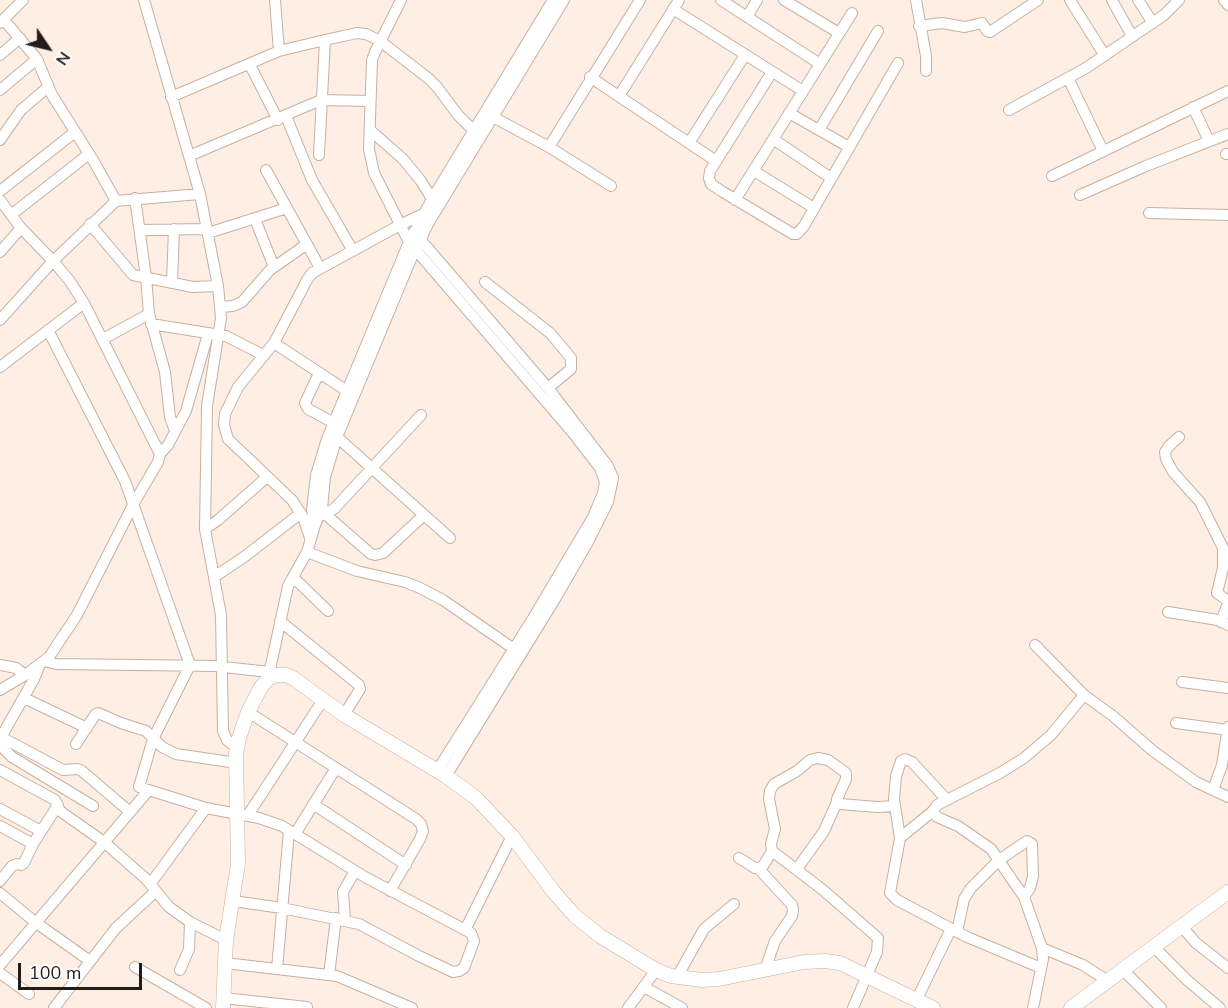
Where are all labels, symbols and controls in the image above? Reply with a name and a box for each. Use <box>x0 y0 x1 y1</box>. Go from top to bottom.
north arrow <box>18 18 78 78</box>
text: N <box>50 47 75 70</box>
scale bar <box>21 951 146 989</box>
text: 100 m <box>29 961 81 985</box>

